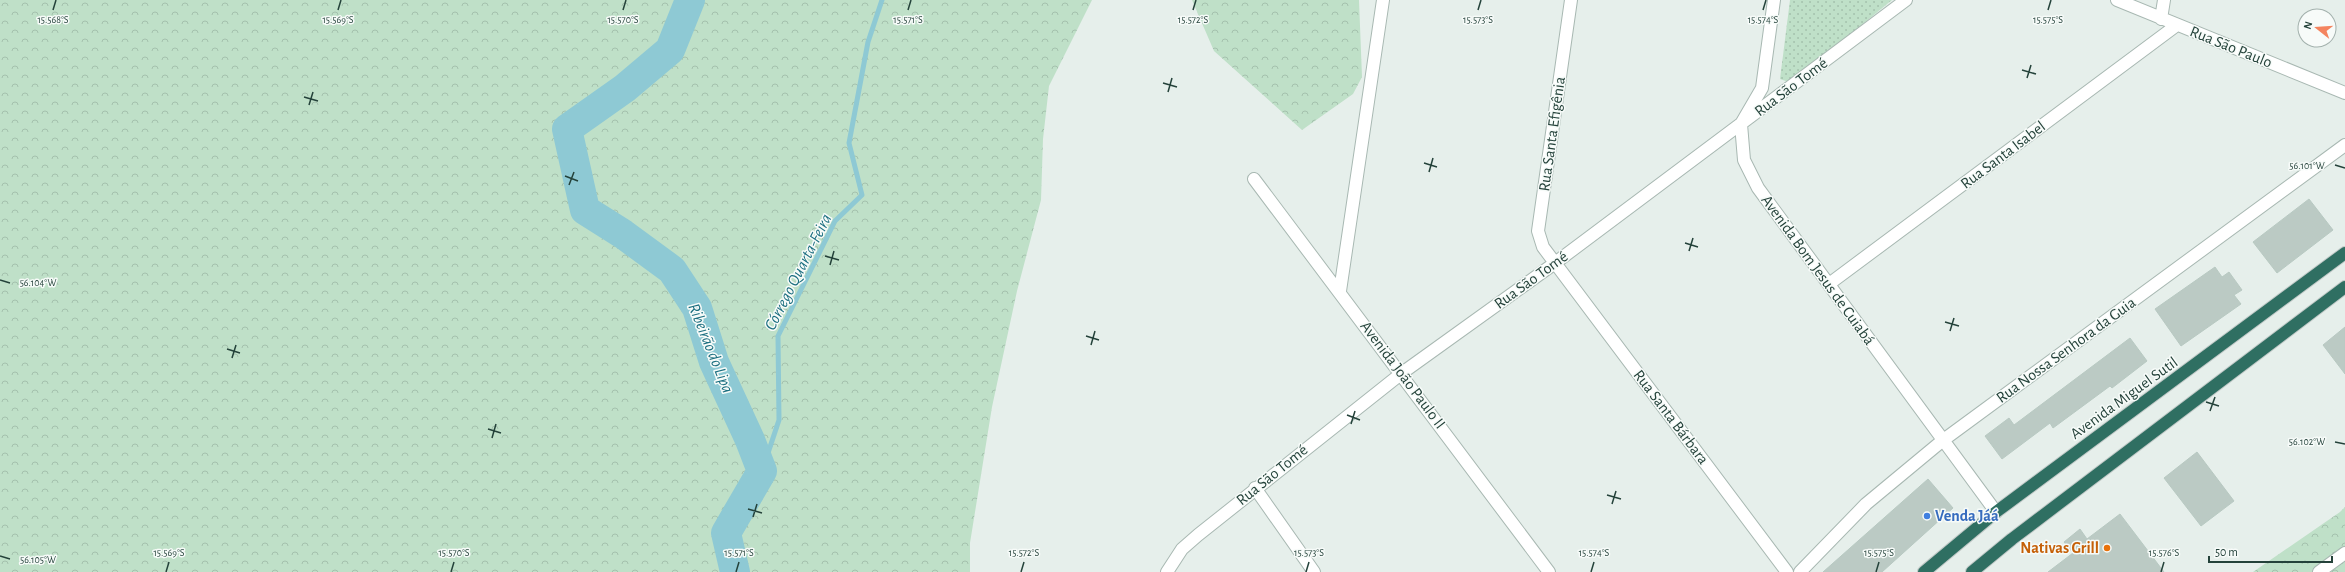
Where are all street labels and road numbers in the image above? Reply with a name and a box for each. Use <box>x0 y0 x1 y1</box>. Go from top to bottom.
street label: Rua São Paulo <box>2188 23 2275 71</box>
street label: Rua São Tomé <box>1752 55 1830 119</box>
street label: Rua Santa Efigênia <box>1536 76 1568 192</box>
street label: Rua Santa Isabel <box>1958 118 2048 192</box>
street label: Avenida Bom Jesus de Cuiabá <box>1758 192 1878 348</box>
street label: Rua São Tomé <box>1491 248 1571 312</box>
street label: Rua Nossa Senhora da Guia <box>1993 294 2139 406</box>
street label: Avenida João Paulo II <box>1357 318 1449 432</box>
street label: Avenida Miguel Sutil <box>2067 354 2181 442</box>
street label: Rua Santa Bárbara <box>1630 367 1712 467</box>
street label: Rua São Tomé <box>1233 442 1311 508</box>

